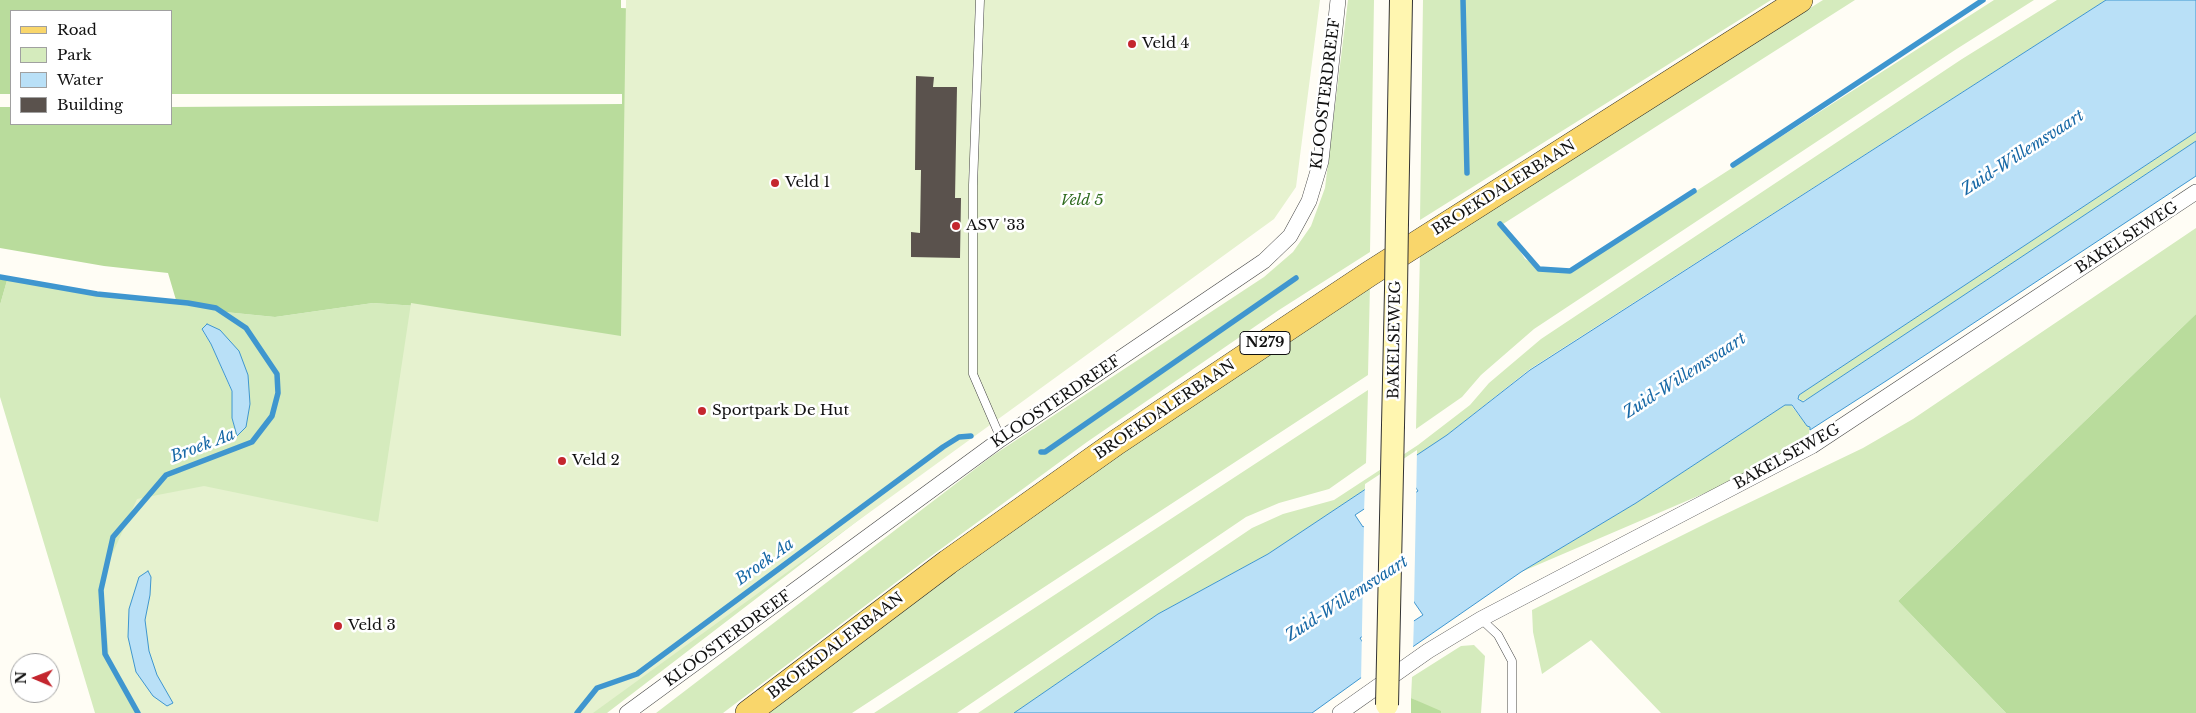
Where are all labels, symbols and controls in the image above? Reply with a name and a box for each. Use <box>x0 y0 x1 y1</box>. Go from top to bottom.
legend <box>10 10 172 125</box>
street label: KLOOSTERDREEF <box>1308 18 1344 170</box>
text: Road <box>57 20 97 39</box>
place label: Veld 4 <box>1142 35 1189 53</box>
marker: Veld 4 <box>1126 38 1138 50</box>
text: Park <box>57 45 92 64</box>
text: Water <box>57 70 103 89</box>
text: Building <box>57 95 123 114</box>
water label: Zuid-Willemsvaart <box>1958 106 2088 200</box>
street label: BROEKDALERBAAN <box>1429 137 1579 239</box>
place label: Veld 1 <box>785 174 830 192</box>
marker: Veld 1 <box>769 177 781 189</box>
park label: Veld 5 <box>1060 192 1104 210</box>
street label: BAKELSEWEG <box>2072 198 2182 278</box>
place label: ASV '33 <box>966 217 1025 235</box>
marker: ASV '33 <box>950 220 962 232</box>
street label: BAKELSEWEG <box>1385 281 1405 399</box>
water label: Zuid-Willemsvaart <box>1620 329 1750 423</box>
road number: N279 <box>1240 332 1290 354</box>
street label: KLOOSTERDREEF <box>988 352 1124 452</box>
street label: BROEKDALERBAAN <box>1091 356 1239 464</box>
place label: Sportpark De Hut <box>712 402 849 420</box>
marker: Sportpark De Hut <box>696 405 708 417</box>
street label: BAKELSEWEG <box>1731 420 1843 494</box>
water label: Broek Aa <box>168 425 238 467</box>
place label: Veld 2 <box>572 452 620 470</box>
marker: Veld 2 <box>556 455 568 467</box>
water label: Broek Aa <box>732 534 798 590</box>
water label: Zuid-Willemsvaart <box>1282 552 1412 646</box>
street label: KLOOSTERDREEF <box>661 587 795 691</box>
street label: BROEKDALERBAAN <box>764 589 908 703</box>
place label: Veld 3 <box>348 617 396 635</box>
marker: Veld 3 <box>332 620 344 632</box>
north arrow <box>10 653 60 703</box>
text: N <box>12 671 30 685</box>

